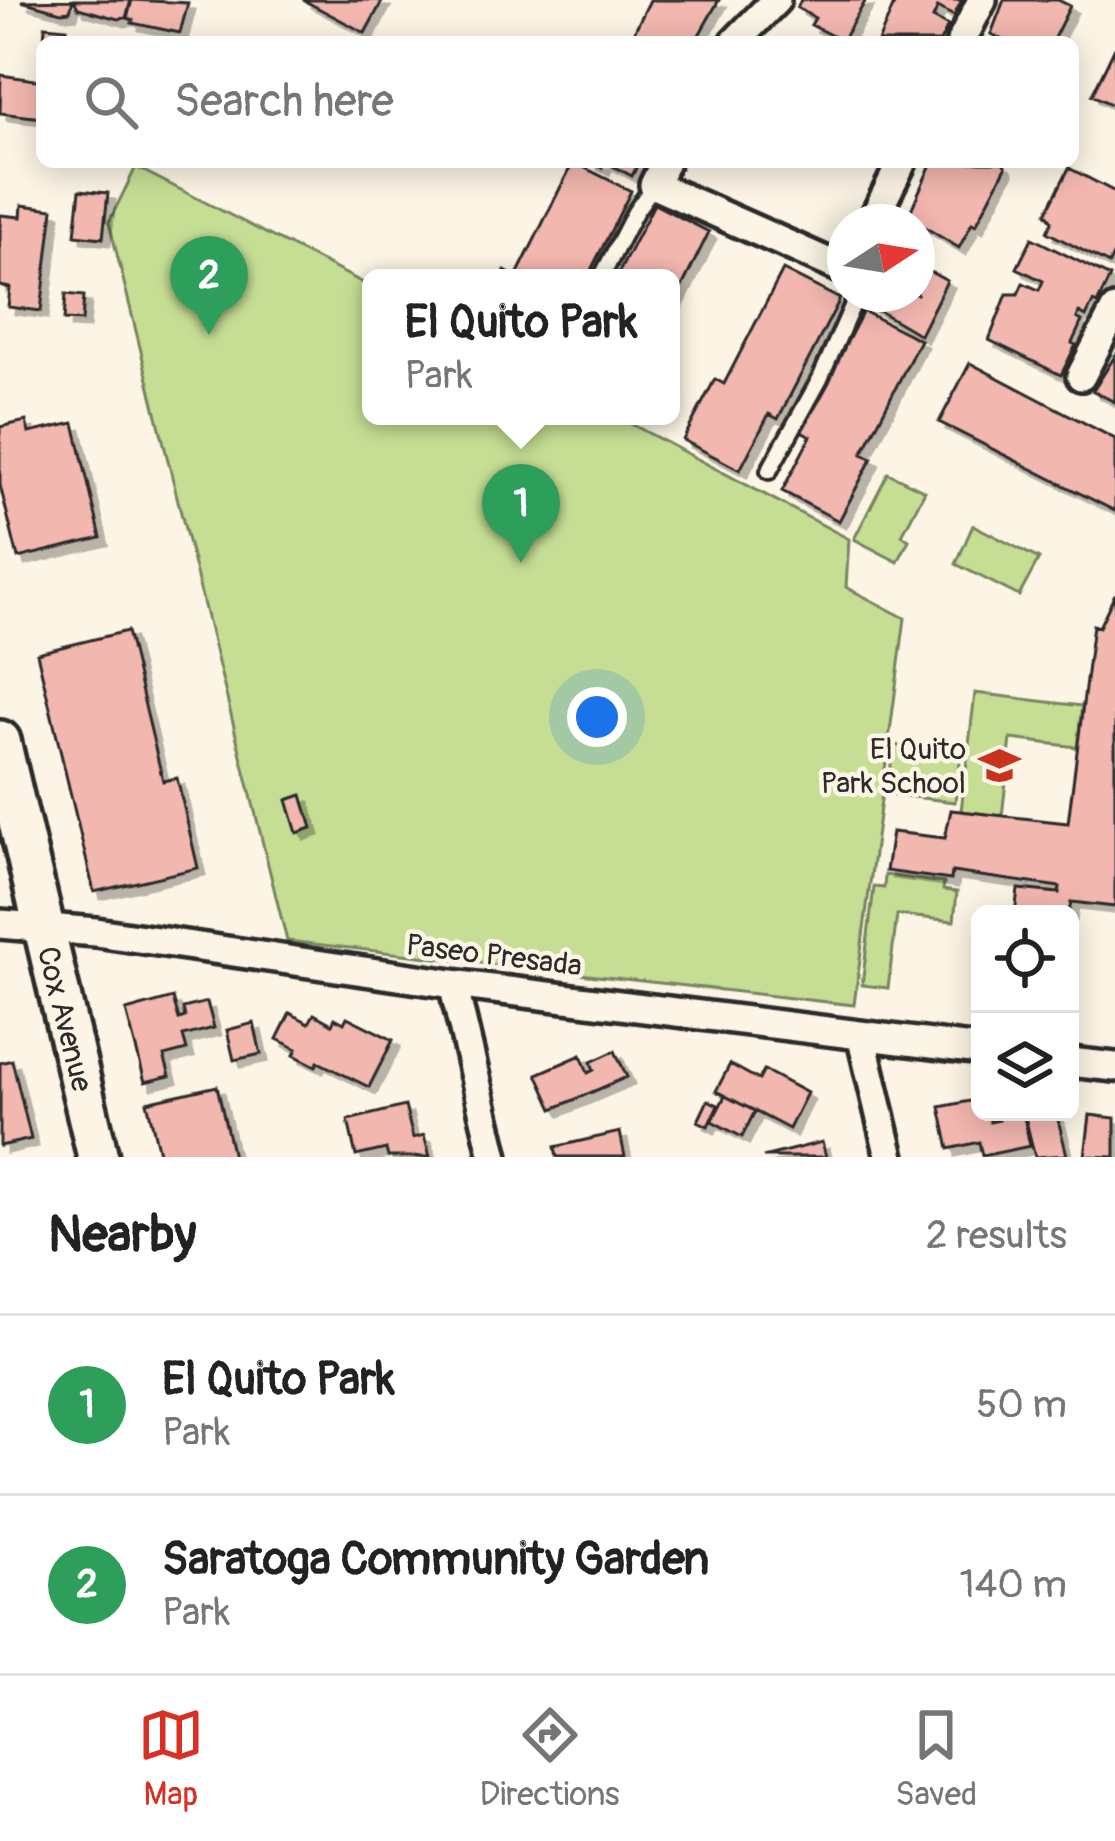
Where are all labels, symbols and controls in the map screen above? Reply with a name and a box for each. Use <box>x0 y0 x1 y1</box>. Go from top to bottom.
search box <box>36 36 1079 168</box>
icon: search <box>78 69 144 135</box>
text: Search here <box>174 74 394 130</box>
north arrow <box>827 204 935 312</box>
pin: 2 <box>170 236 248 335</box>
popup <box>362 269 680 425</box>
text: El Quito Park <box>405 295 637 351</box>
text: Park <box>405 351 473 400</box>
pin: 1 <box>482 464 560 563</box>
your location <box>567 687 627 747</box>
place label: El Quito Park School <box>821 731 966 802</box>
school or university icon: El Quito Park School <box>977 743 1023 789</box>
map controls <box>971 905 1079 1121</box>
button: locate <box>971 905 1079 1013</box>
street label: Paseo Presada <box>404 926 584 985</box>
street label: Cox Avenue <box>29 943 100 1096</box>
button: layers <box>971 1013 1079 1121</box>
text: Nearby <box>48 1203 196 1267</box>
text: 2 results <box>926 1211 1067 1260</box>
text: El Quito Park <box>162 1352 395 1408</box>
text: 1 <box>79 1380 95 1429</box>
text: 50 m <box>976 1380 1067 1429</box>
text: Park <box>162 1408 230 1457</box>
text: Saratoga Community Garden <box>162 1532 709 1588</box>
text: 2 <box>76 1560 98 1609</box>
text: 140 m <box>959 1560 1067 1609</box>
text: Park <box>162 1588 230 1637</box>
tab: Map <box>138 1702 204 1815</box>
tab: Directions <box>480 1702 620 1815</box>
tab: Saved <box>895 1702 977 1815</box>

